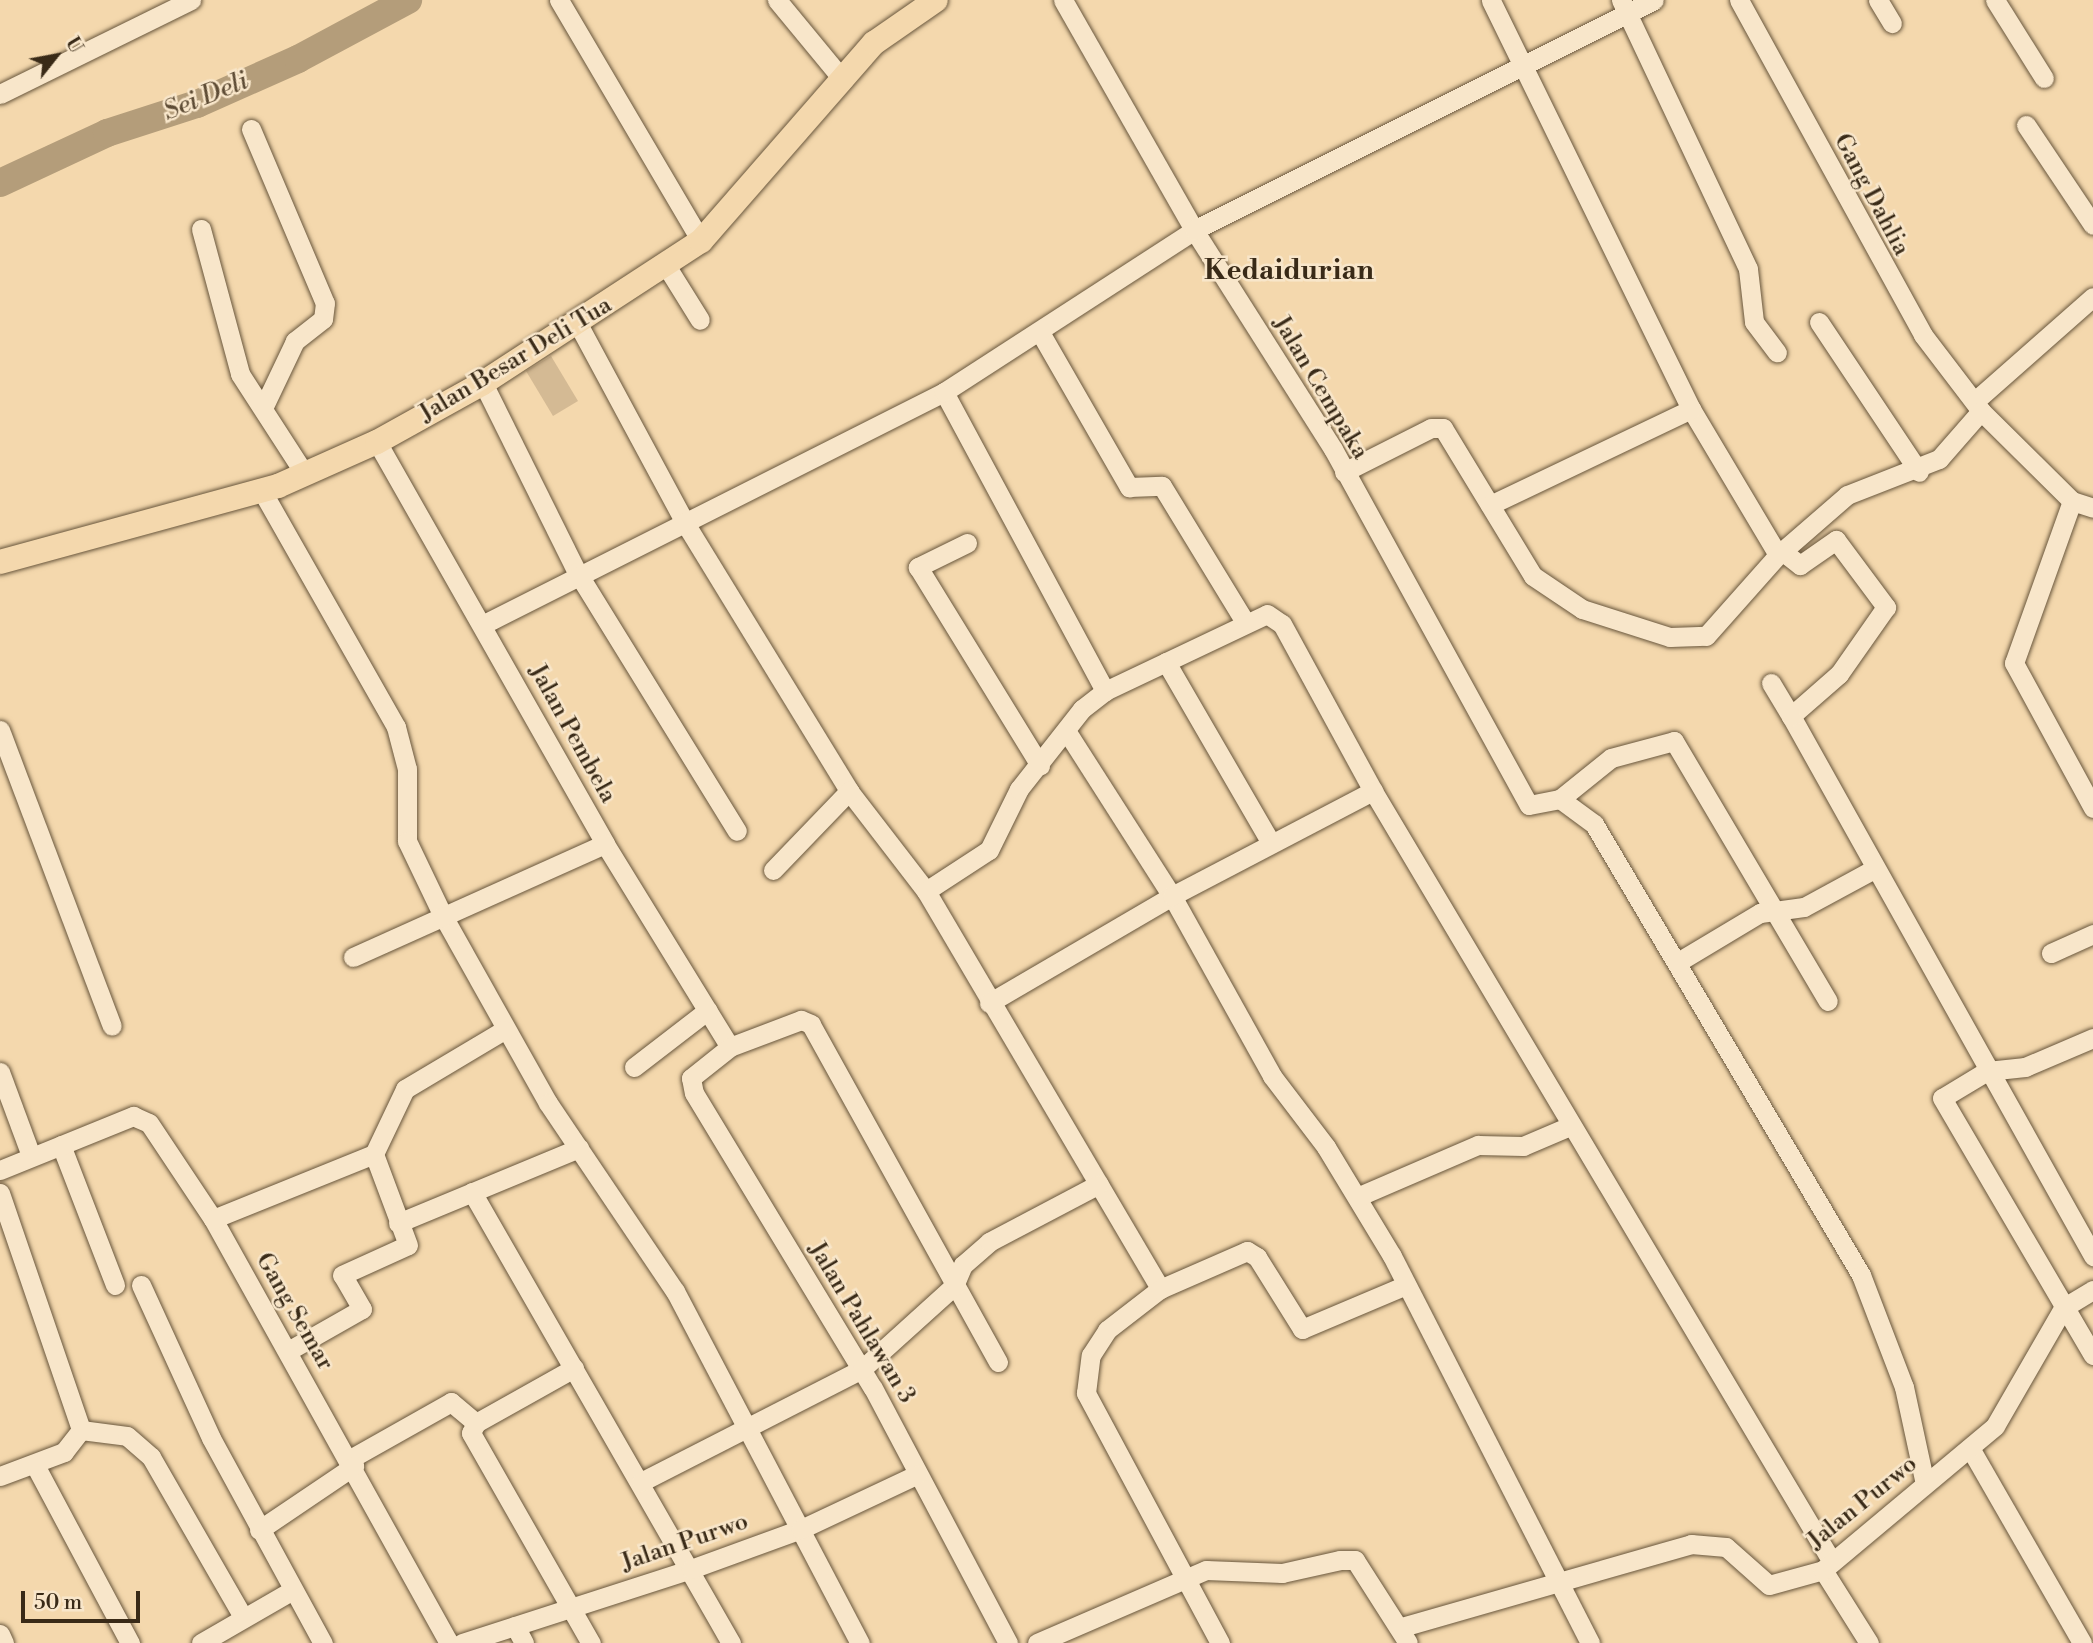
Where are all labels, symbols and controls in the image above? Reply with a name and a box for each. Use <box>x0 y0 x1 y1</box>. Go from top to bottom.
north arrow <box>21 21 91 91</box>
text: U <box>60 33 88 58</box>
water label: Sei Deli <box>159 66 253 128</box>
street label: Gang Dahlia <box>1827 129 1915 261</box>
district label: Kedaidurian <box>1204 254 1374 288</box>
street label: Jalan Besar Deli Tua <box>415 291 617 429</box>
street label: Jalan Cempaka <box>1266 311 1374 465</box>
street label: Jalan Pembela <box>522 660 622 808</box>
street label: Jalan Pahlawan 3 <box>802 1237 920 1409</box>
street label: Gang Semar <box>249 1248 339 1376</box>
street label: Jalan Purwo <box>1803 1450 1923 1556</box>
street label: Jalan Purwo <box>618 1508 752 1578</box>
scale bar <box>24 1576 144 1620</box>
text: 50 m <box>34 1590 82 1616</box>

